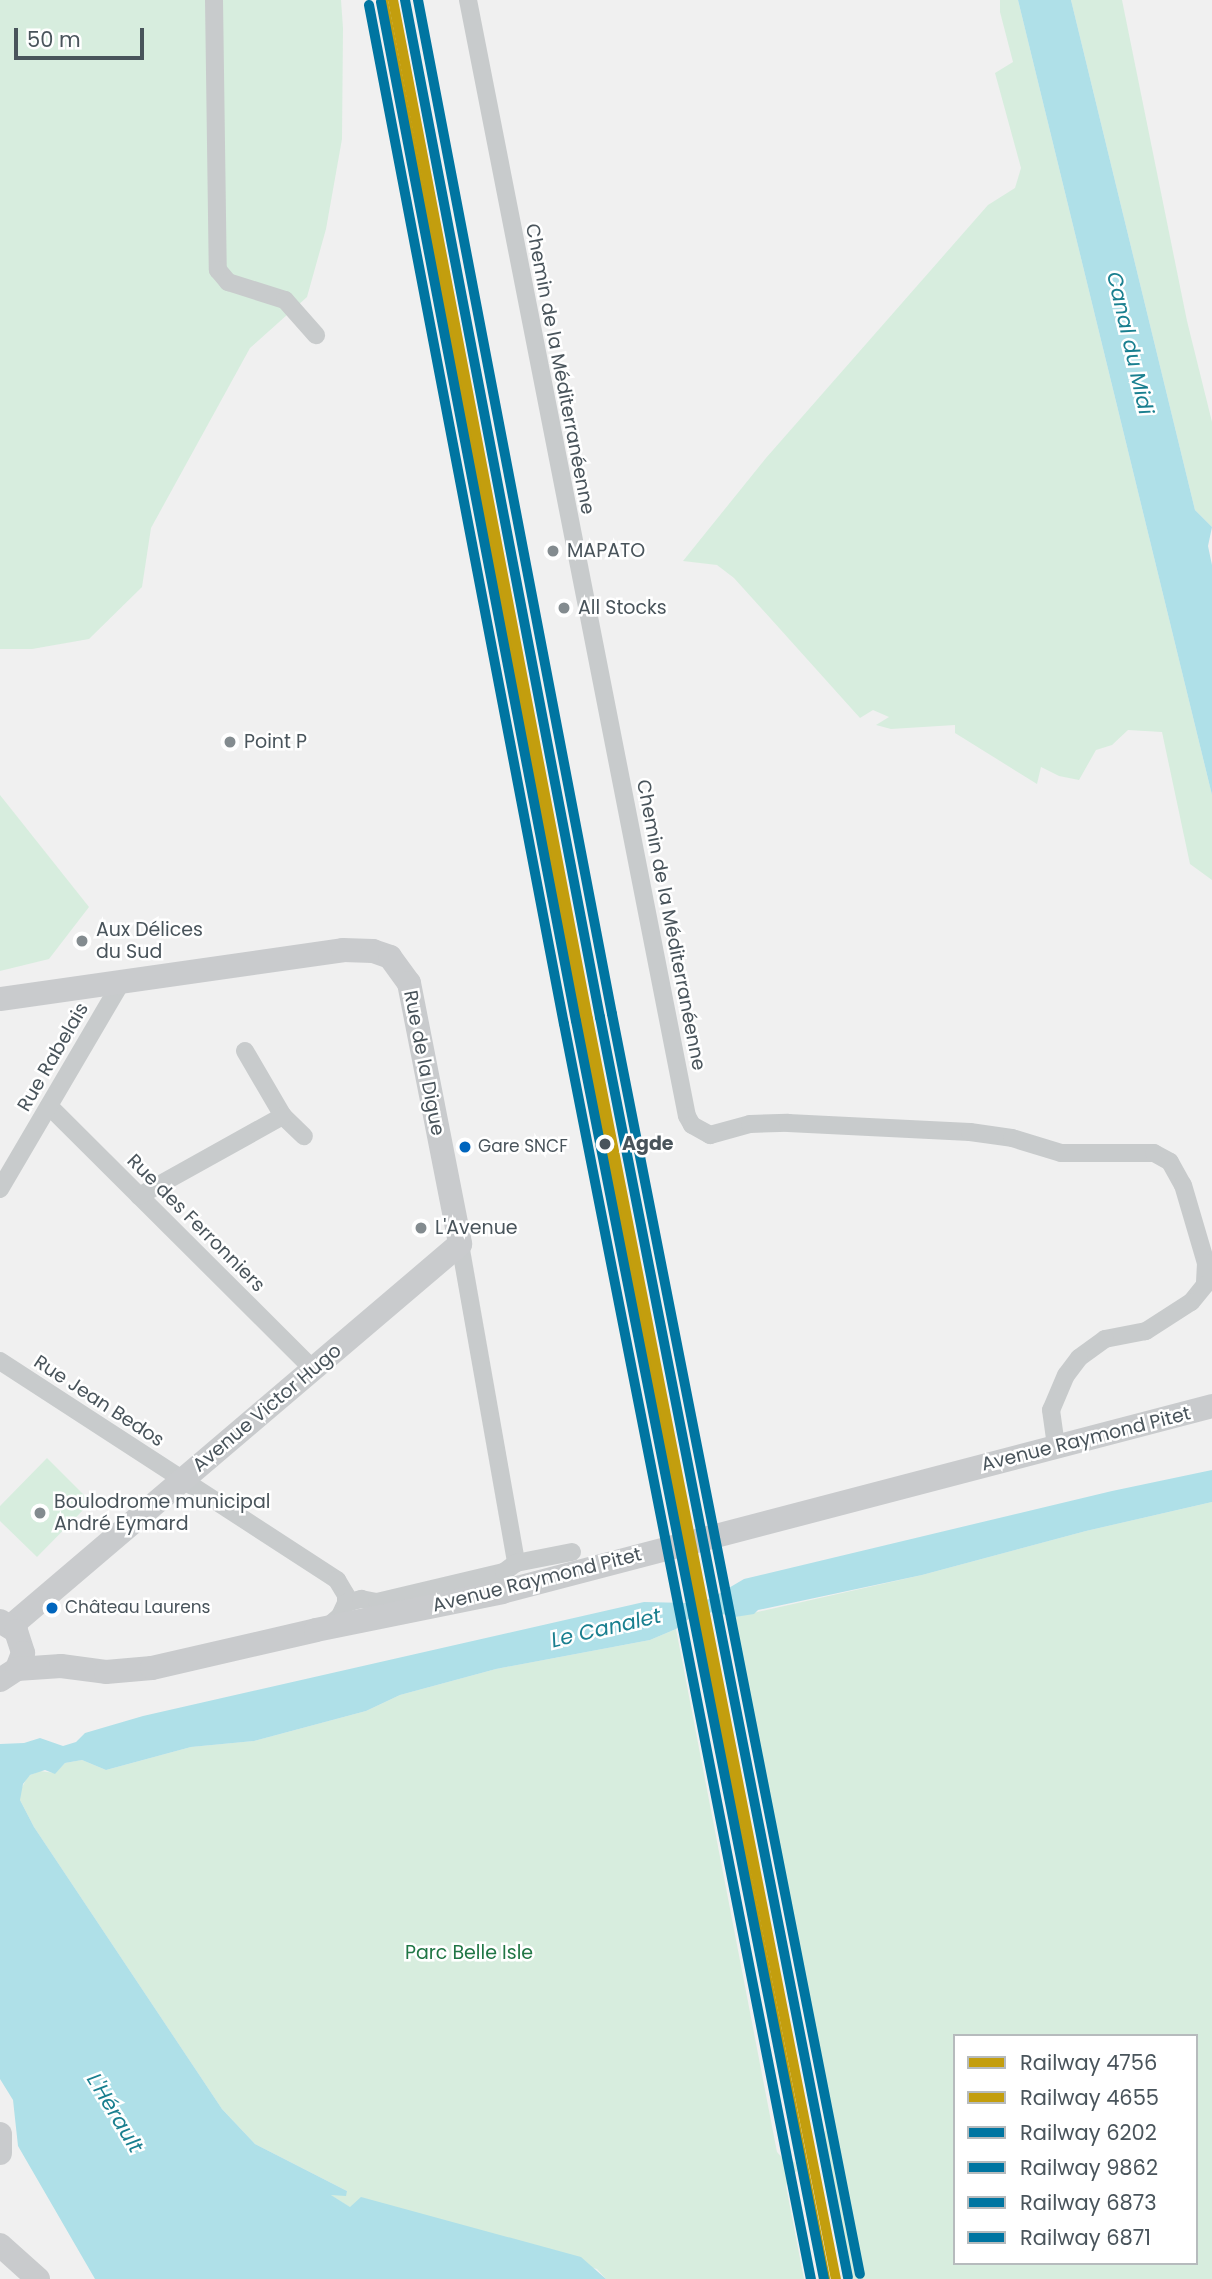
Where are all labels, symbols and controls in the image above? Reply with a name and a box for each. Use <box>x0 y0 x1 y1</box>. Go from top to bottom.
scale bar <box>18 14 147 58</box>
text: 50 m <box>27 25 81 54</box>
street label: Chemin de la Méditerranéenne <box>521 222 599 516</box>
water label: Canal du Midi <box>1101 269 1159 417</box>
place label: MAPATO <box>567 540 645 562</box>
marker: MAPATO <box>545 543 561 559</box>
place label: All Stocks <box>578 597 667 619</box>
marker: All Stocks <box>556 600 572 616</box>
place label: Point P <box>244 731 307 753</box>
marker: Point P <box>222 734 238 750</box>
street label: Chemin de la Méditerranéenne <box>632 778 710 1072</box>
place label: Aux Délices du Sud <box>96 919 203 963</box>
marker: Aux Délices du Sud <box>74 933 90 949</box>
street label: Rue de la Digue <box>399 988 449 1138</box>
street label: Rue Rabelais <box>13 999 93 1115</box>
marker: Agde <box>594 1133 616 1155</box>
place label: Agde <box>622 1133 674 1155</box>
place label: Gare SNCF <box>478 1137 568 1157</box>
marker: Gare SNCF <box>458 1140 472 1154</box>
street label: Rue des Ferronniers <box>122 1149 270 1297</box>
place label: L'Avenue <box>435 1217 518 1239</box>
marker: L'Avenue <box>413 1220 429 1236</box>
street label: Avenue Victor Hugo <box>188 1339 346 1477</box>
street label: Rue Jean Bedos <box>30 1350 168 1452</box>
street label: Avenue Raymond Pitet <box>979 1402 1193 1476</box>
place label: Boulodrome municipal André Eymard <box>54 1491 270 1535</box>
marker: Boulodrome municipal André Eymard <box>32 1505 48 1521</box>
street label: Avenue Raymond Pitet <box>430 1543 644 1617</box>
place label: Château Laurens <box>65 1598 210 1618</box>
marker: Château Laurens <box>45 1601 59 1615</box>
water label: Le Canalet <box>548 1603 664 1653</box>
park label: Parc Belle Isle <box>405 1942 533 1964</box>
legend <box>953 2034 1198 2265</box>
text: Railway 4756 <box>1020 2048 1157 2077</box>
water label: L'Hérault <box>81 2069 149 2157</box>
text: Railway 4655 <box>1020 2083 1159 2112</box>
text: Railway 6202 <box>1020 2118 1157 2147</box>
text: Railway 9862 <box>1020 2153 1158 2182</box>
text: Railway 6873 <box>1020 2188 1157 2217</box>
text: Railway 6871 <box>1020 2223 1151 2252</box>

